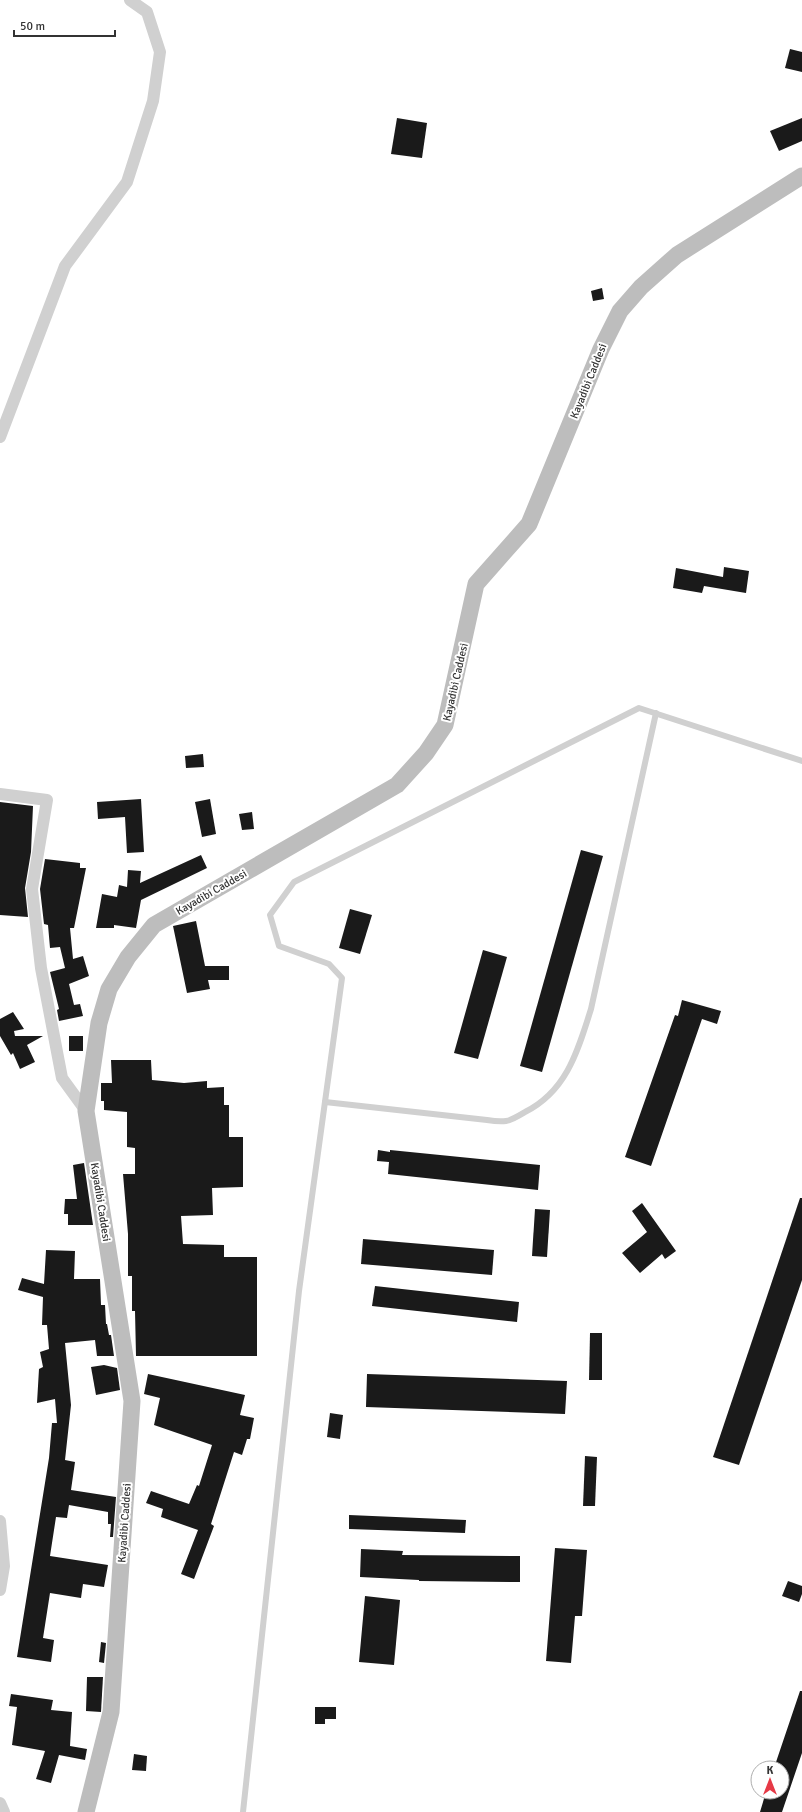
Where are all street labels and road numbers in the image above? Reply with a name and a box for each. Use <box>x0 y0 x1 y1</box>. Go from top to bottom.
street label: Kayadibi Caddesi <box>568 342 609 421</box>
street label: Kayadibi Caddesi <box>440 642 471 722</box>
street label: Kayadibi Caddesi <box>174 867 249 918</box>
street label: Kayadibi Caddesi <box>88 1162 113 1242</box>
street label: Kayadibi Caddesi <box>115 1483 134 1563</box>

